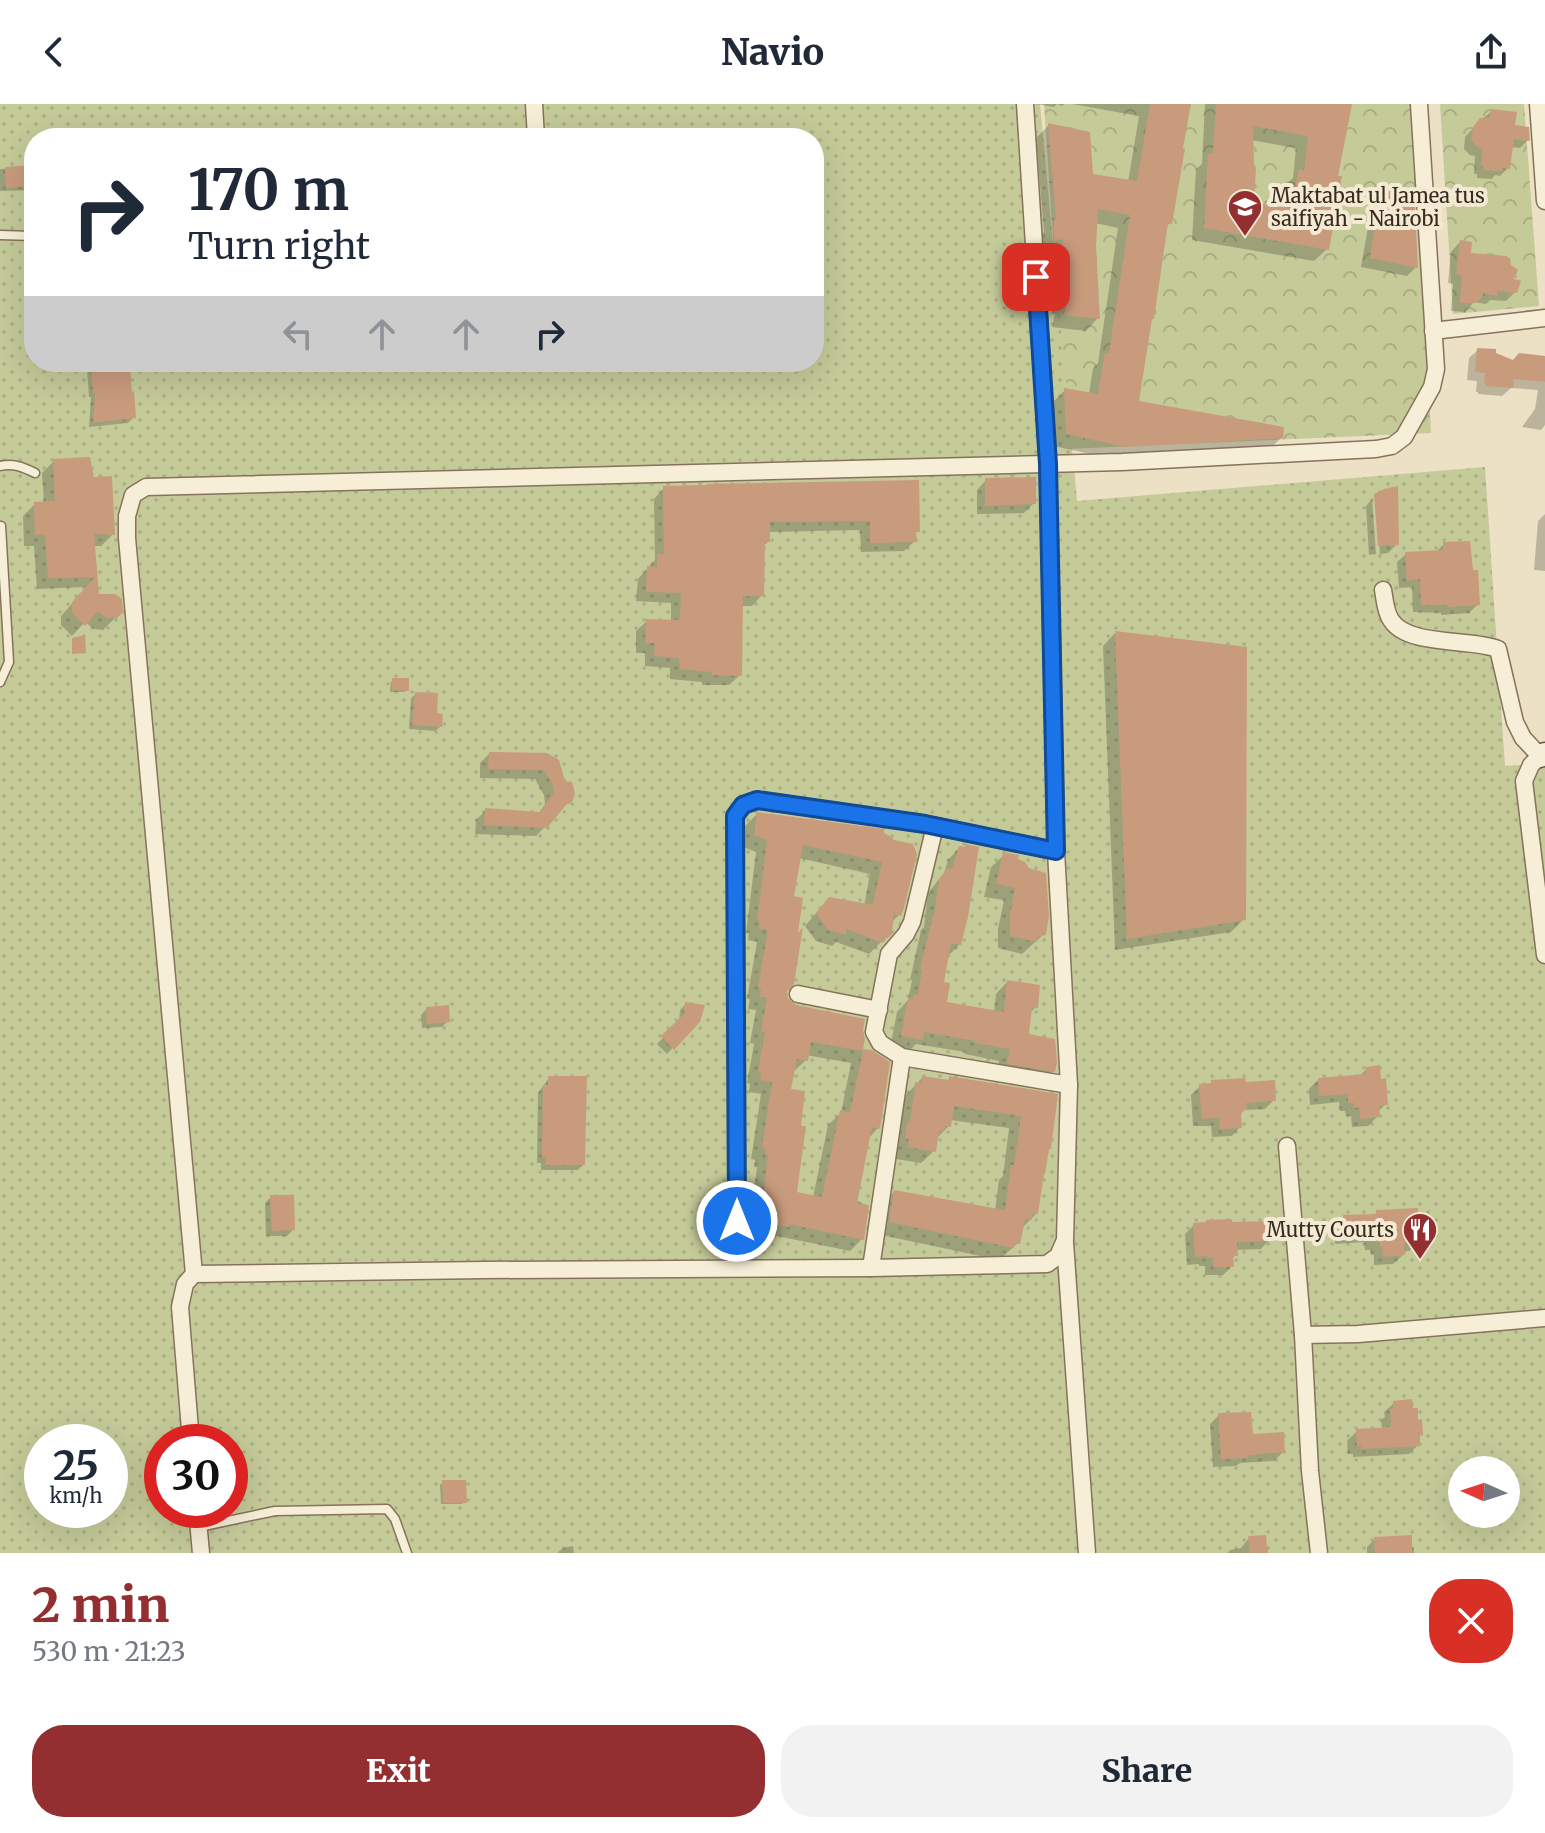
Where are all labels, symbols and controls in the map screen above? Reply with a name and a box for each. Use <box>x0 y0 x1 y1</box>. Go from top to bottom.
icon: back <box>32 30 76 74</box>
text: Navio <box>721 30 824 75</box>
icon: share <box>1469 30 1513 74</box>
text: 170 m <box>188 155 349 225</box>
icon: right <box>56 160 160 264</box>
place label: Maktabat ul Jamea tus saifiyah - Nairobi <box>1271 183 1485 231</box>
school or university icon: Maktabat ul Jamea tus saifiyah - Nairobi <box>1226 188 1264 238</box>
text: Turn right <box>188 224 370 269</box>
pin <box>1002 243 1070 311</box>
icon: arrive <box>1014 255 1058 299</box>
icon: left <box>276 312 320 356</box>
icon: ahead <box>360 312 404 356</box>
icon: ahead <box>444 312 488 356</box>
icon: right <box>528 312 572 356</box>
position arrow <box>695 1179 779 1263</box>
restaurant icon: Mutty Courts <box>1401 1211 1439 1261</box>
place label: Mutty Courts <box>1267 1217 1394 1242</box>
speed limit sign: 30 <box>144 1424 248 1528</box>
text: 25 <box>53 1441 99 1491</box>
north arrow <box>1448 1456 1520 1528</box>
map controls <box>1448 1456 1520 1528</box>
text: km/h <box>50 1483 102 1508</box>
text: 2 min <box>32 1575 169 1635</box>
button: close <box>1429 1579 1513 1663</box>
text: 530 m · 21:23 <box>32 1635 186 1668</box>
button: Exit <box>32 1725 765 1817</box>
button: Share <box>781 1725 1513 1817</box>

